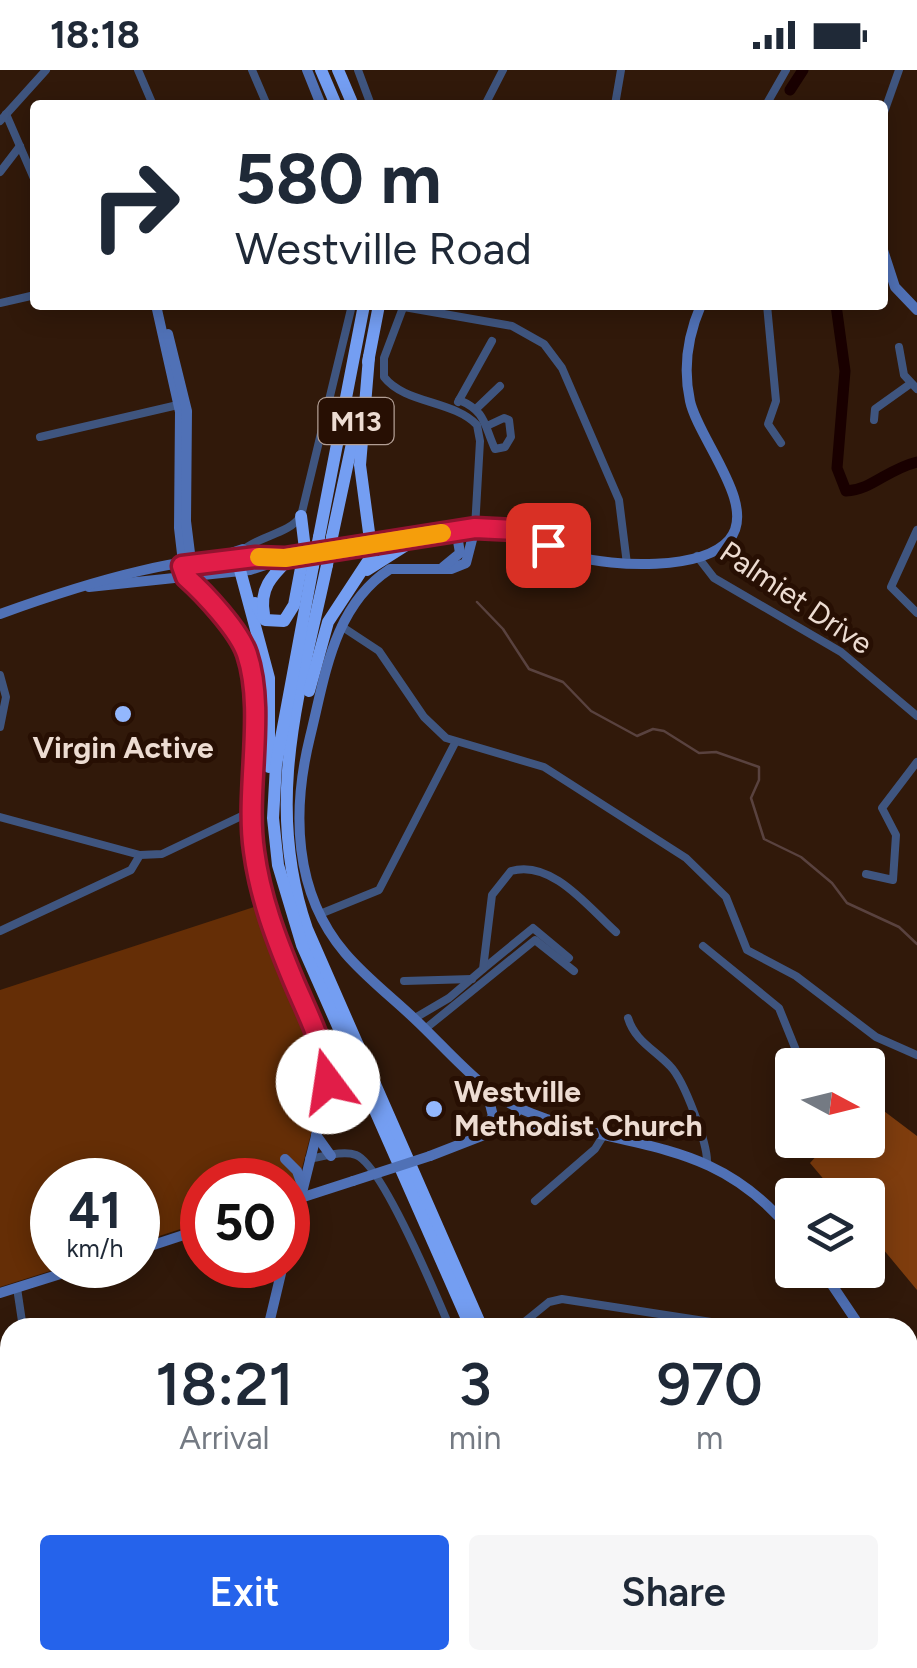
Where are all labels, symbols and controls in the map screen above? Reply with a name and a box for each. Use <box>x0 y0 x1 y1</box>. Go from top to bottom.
text: 18:18 <box>50 12 140 58</box>
text: 580 m <box>235 136 442 221</box>
icon: right <box>70 140 200 270</box>
text: Westville Road <box>235 221 532 275</box>
road number: M13 <box>318 398 394 444</box>
pin <box>506 503 591 588</box>
icon: arrive <box>521 518 576 573</box>
street label: Palmiet Drive <box>713 533 880 662</box>
marker: Virgin Active <box>112 703 134 725</box>
place label: Virgin Active <box>32 729 214 766</box>
position arrow <box>276 1030 380 1134</box>
north arrow <box>775 1048 885 1158</box>
map controls <box>775 1048 885 1288</box>
place label: Westville Methodist Church <box>454 1073 703 1144</box>
marker: Westville Methodist Church <box>423 1098 445 1120</box>
speed limit sign: 50 <box>180 1158 310 1288</box>
button: layers <box>775 1178 885 1288</box>
text: 41 <box>69 1180 121 1241</box>
text: km/h <box>66 1233 124 1263</box>
text: 18:21 <box>155 1348 294 1420</box>
text: 3 <box>459 1348 492 1420</box>
text: 970 <box>657 1348 763 1420</box>
text: Arrival <box>179 1419 270 1457</box>
text: min <box>449 1419 501 1457</box>
text: m <box>696 1419 723 1457</box>
button: Exit <box>40 1535 449 1650</box>
button: Share <box>469 1535 878 1650</box>

